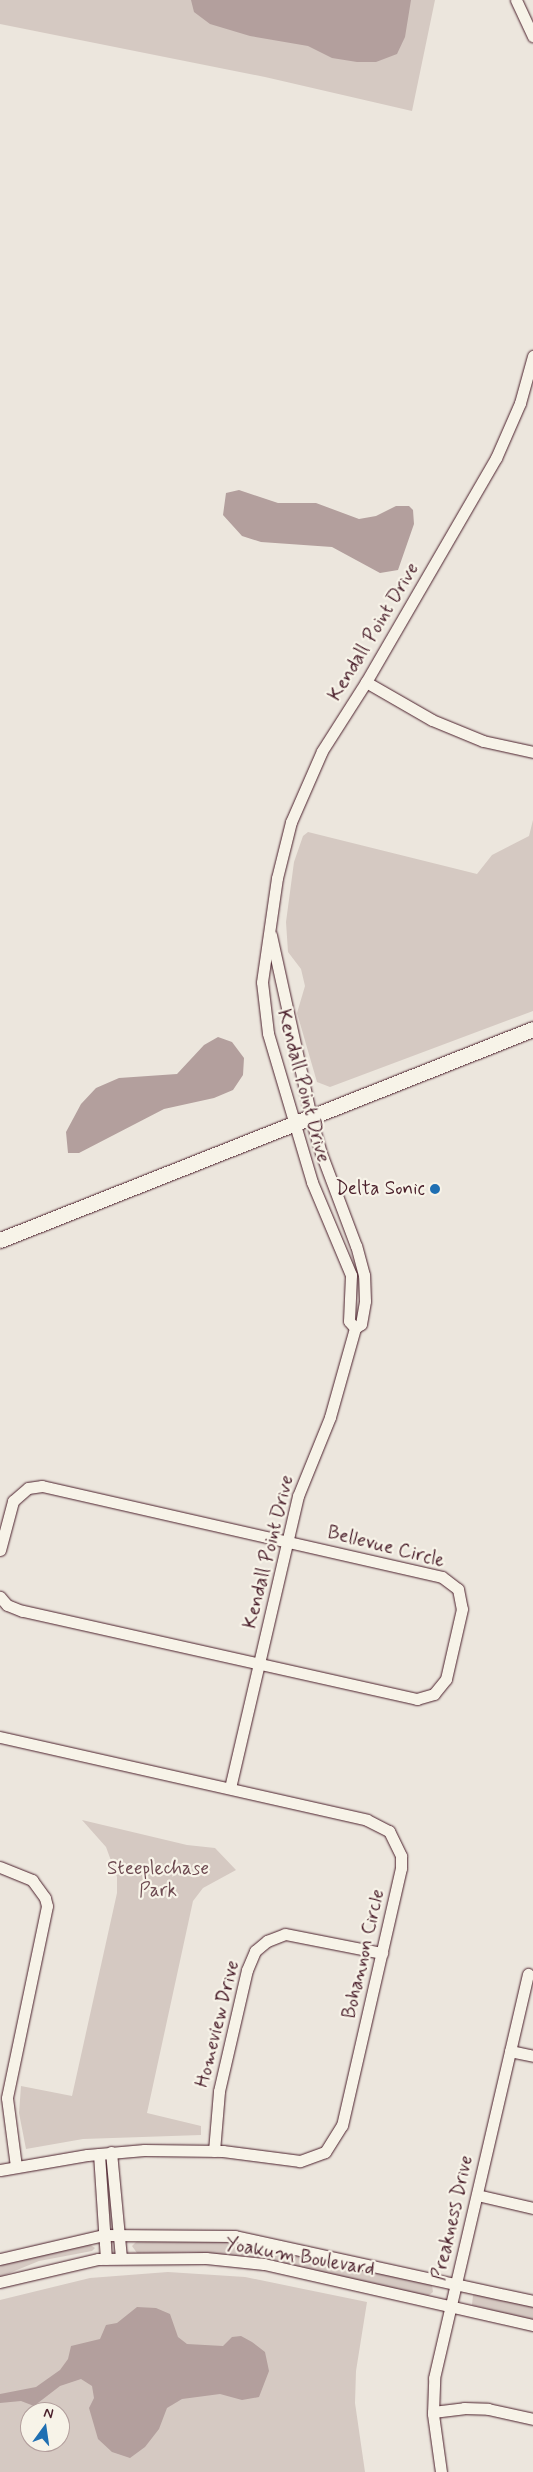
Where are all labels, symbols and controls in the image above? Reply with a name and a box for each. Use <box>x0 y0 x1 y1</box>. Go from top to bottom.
street label: Kendall Point Drive <box>324 560 424 704</box>
street label: Kendall Point Drive <box>272 1008 334 1164</box>
place label: Delta Sonic <box>335 1178 425 1200</box>
marker: Delta Sonic <box>429 1183 441 1195</box>
street label: Kendall Point Drive <box>239 1474 299 1630</box>
street label: Bellevue Circle <box>325 1521 447 1573</box>
park label: Steeplechase Park <box>107 1858 209 1902</box>
street label: Bohannon Circle <box>338 1887 390 2021</box>
street label: Homeview Drive <box>191 1959 245 2089</box>
street label: Preakness Drive <box>428 2153 478 2283</box>
street label: Yoakum Boulevard <box>224 2233 376 2281</box>
north arrow <box>20 2402 70 2452</box>
text: N <box>42 2404 55 2423</box>

